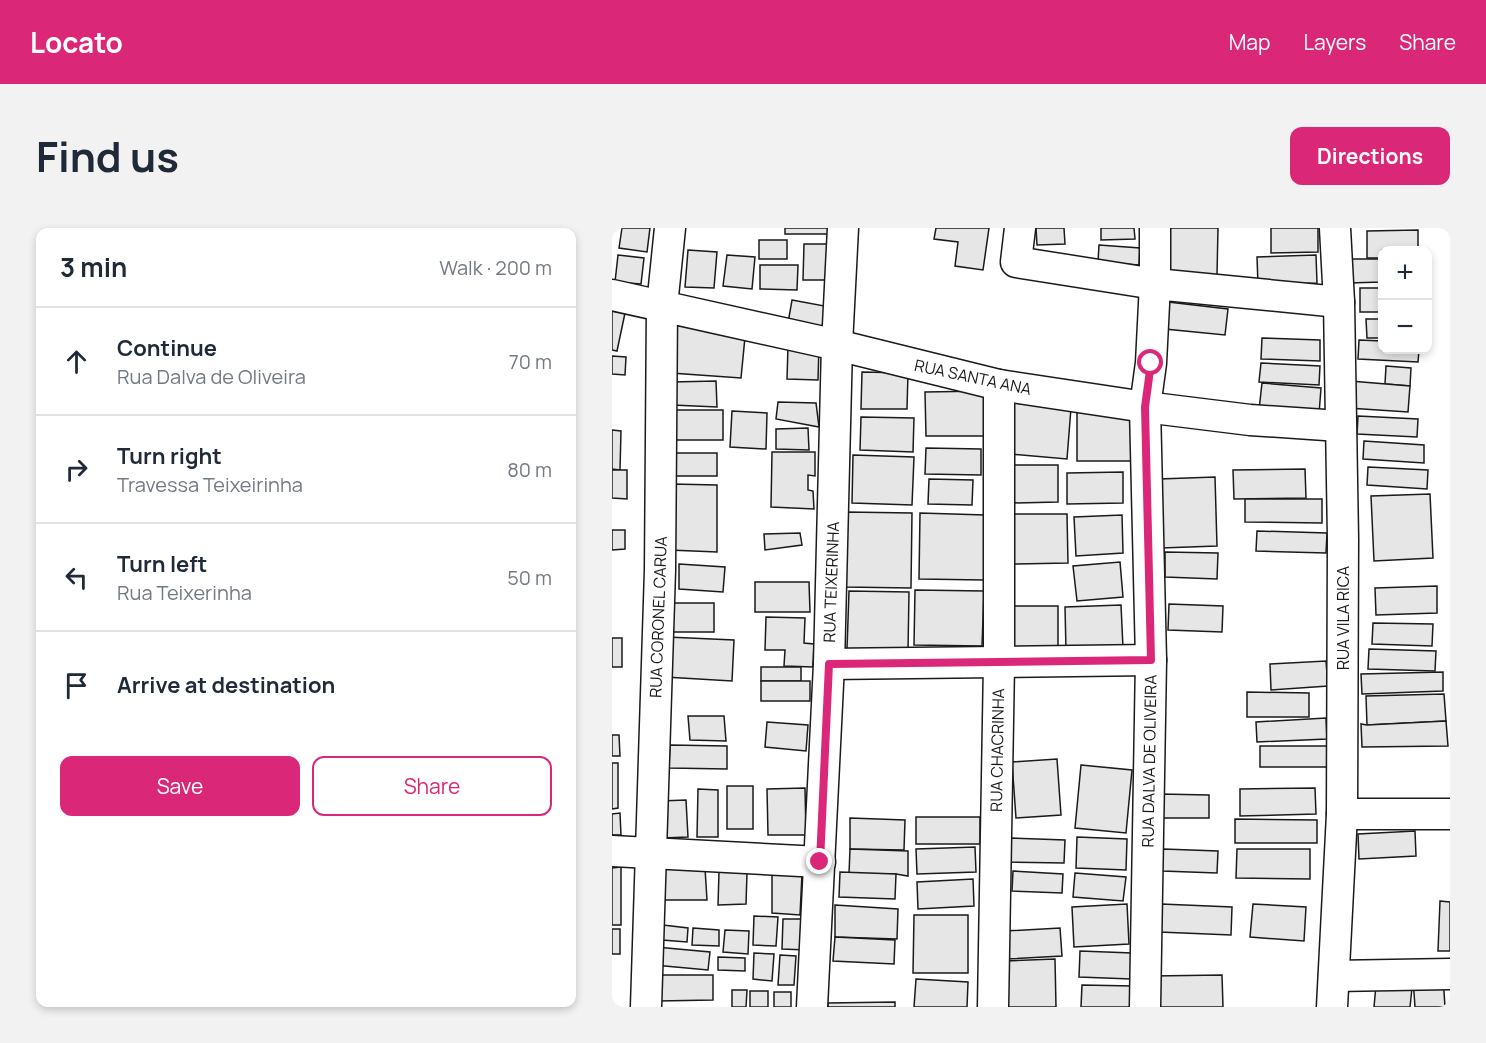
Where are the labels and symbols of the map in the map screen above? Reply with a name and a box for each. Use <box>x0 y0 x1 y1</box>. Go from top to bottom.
route start <box>1137 349 1163 375</box>
street label: RUA SANTA ANA <box>913 354 1033 400</box>
street label: RUA TEIXERINHA <box>818 521 844 643</box>
street label: RUA CORONEL CARUA <box>644 536 672 698</box>
street label: RUA VILA RICA <box>1332 566 1354 670</box>
street label: RUA DALVA DE OLIVEIRA <box>1136 674 1162 848</box>
street label: RUA CHACRINHA <box>985 688 1009 812</box>
route end <box>806 848 832 874</box>

